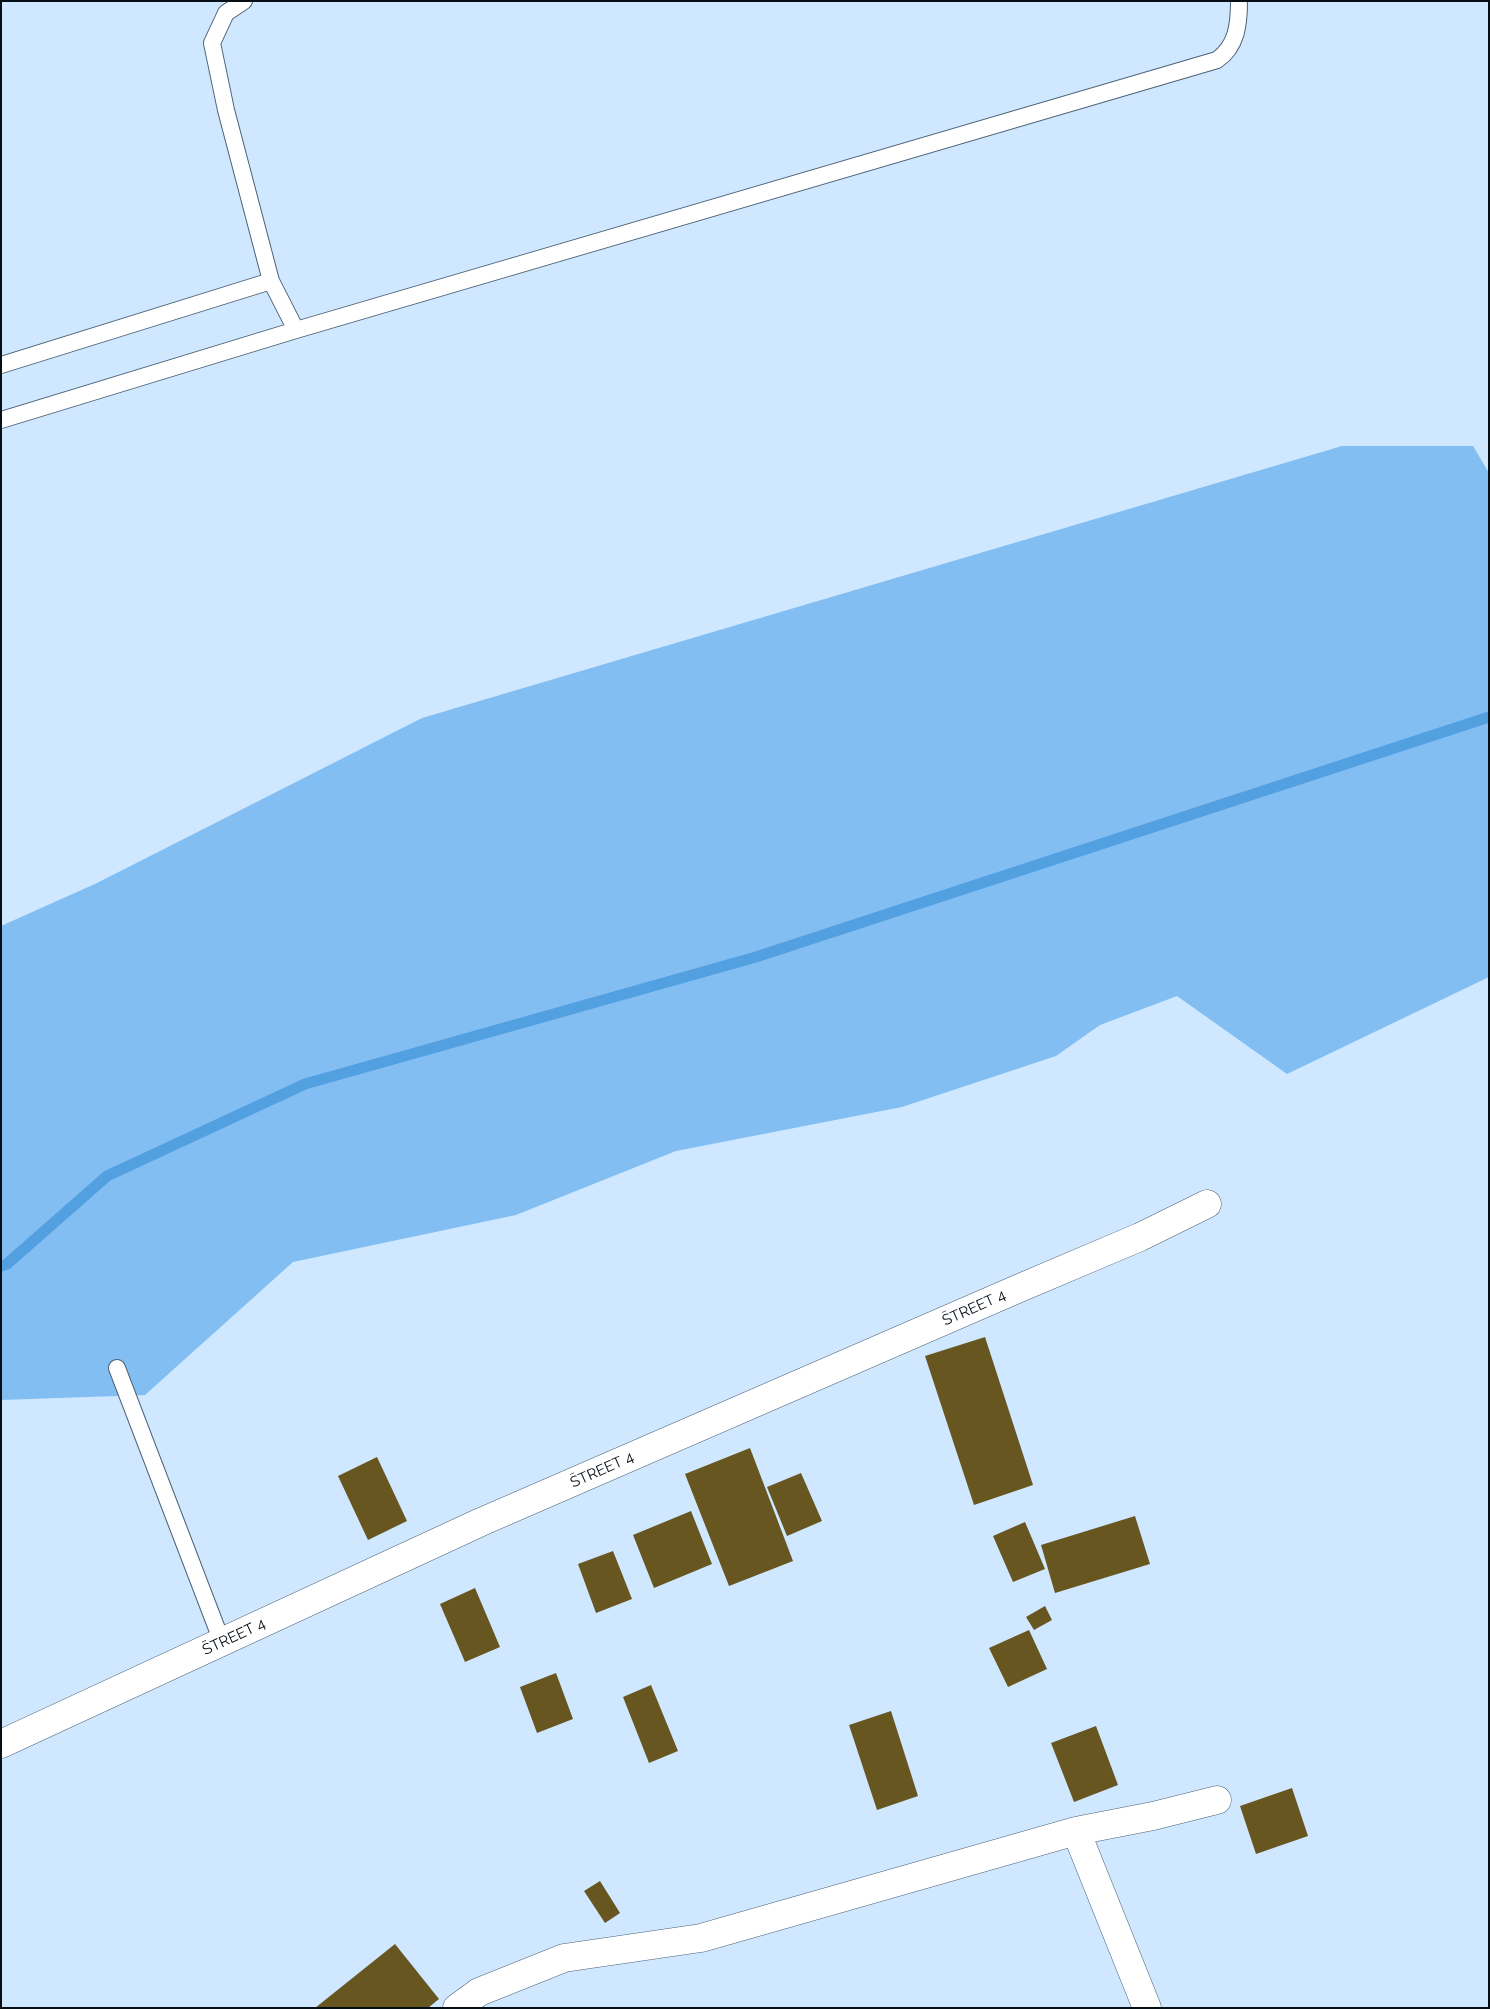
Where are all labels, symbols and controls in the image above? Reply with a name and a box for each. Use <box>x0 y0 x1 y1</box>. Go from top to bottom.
street label: S̄TREET 4 <box>940 1286 1008 1330</box>
street label: S̄TREET 4 <box>568 1448 636 1492</box>
street label: S̄TREET 4 <box>200 1615 268 1659</box>

